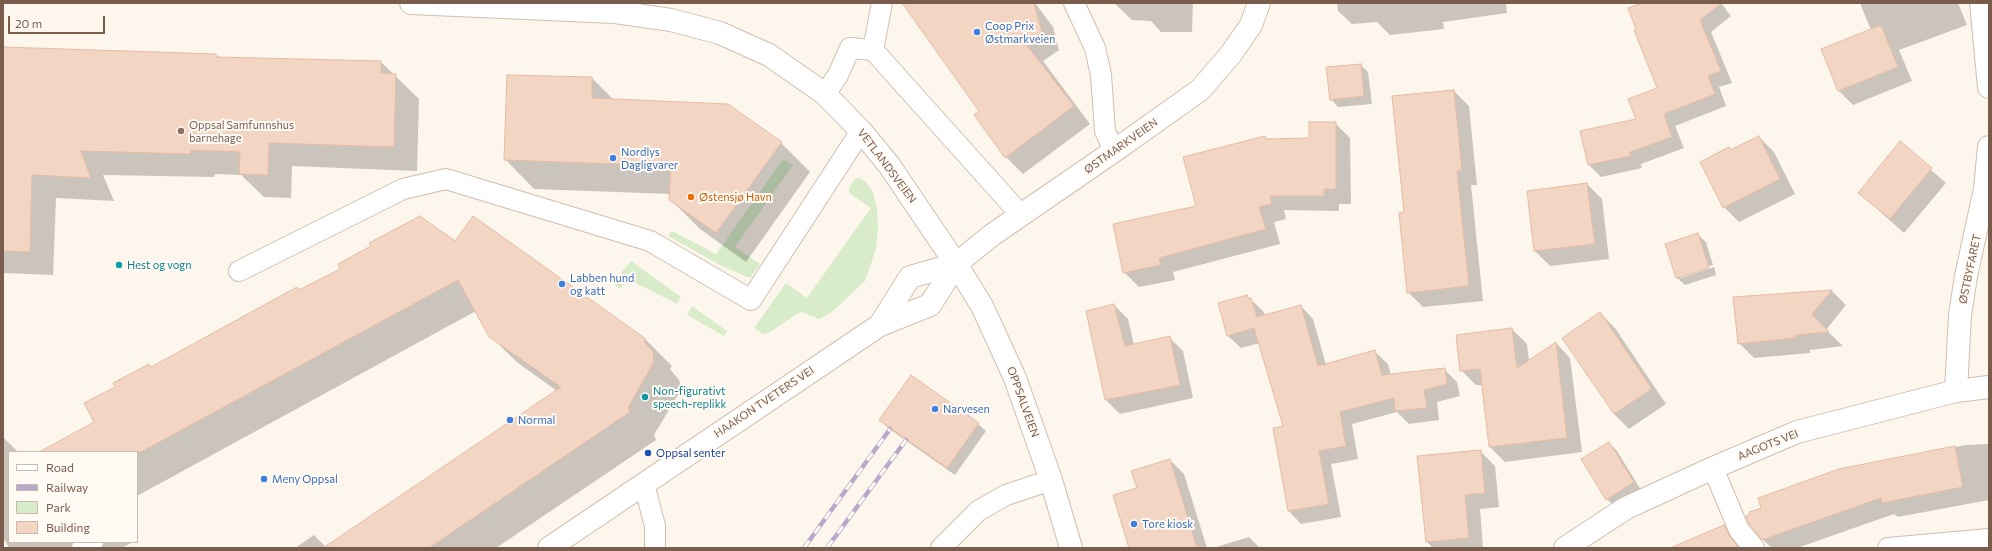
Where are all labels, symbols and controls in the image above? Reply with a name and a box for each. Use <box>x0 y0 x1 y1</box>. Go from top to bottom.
scale bar <box>10 8 107 34</box>
text: 20 m <box>15 16 42 30</box>
place label: Coop Prix Østmarkveien <box>985 19 1055 45</box>
marker: Coop Prix Østmarkveien <box>972 27 982 37</box>
street label: ØSTMARKVEIEN <box>1082 116 1160 176</box>
place label: Oppsal Samfunnshus barnehage <box>189 118 294 144</box>
marker: Oppsal Samfunnshus barnehage <box>176 126 186 136</box>
street label: VETLANDSVEIEN <box>855 126 919 206</box>
place label: Nordlys Dagligvarer <box>621 145 678 171</box>
marker: Nordlys Dagligvarer <box>608 153 618 163</box>
place label: Østensjø Havn <box>699 190 772 204</box>
marker: Østensjø Havn <box>686 192 696 202</box>
street label: ØSTBYFARET <box>1956 233 1984 305</box>
place label: Hest og vogn <box>127 258 192 272</box>
marker: Hest og vogn <box>114 260 124 270</box>
place label: Labben hund og katt <box>570 271 634 297</box>
marker: Labben hund og katt <box>557 279 567 289</box>
street label: HAAKON TVETERS VEI <box>712 364 816 440</box>
street label: OPPSALVEIEN <box>1004 365 1042 439</box>
place label: Non-figurativt speech-replikk <box>653 384 727 410</box>
marker: Non-figurativt speech-replikk <box>640 392 650 402</box>
place label: Narvesen <box>943 402 990 416</box>
marker: Narvesen <box>930 404 940 414</box>
place label: Normal <box>518 413 555 427</box>
marker: Normal <box>505 415 515 425</box>
street label: AAGOTS VEI <box>1736 427 1800 463</box>
place label: Oppsal senter <box>656 446 725 460</box>
marker: Oppsal senter <box>643 448 653 458</box>
legend <box>8 451 138 543</box>
text: Road <box>46 460 74 474</box>
place label: Meny Oppsal <box>272 472 338 486</box>
marker: Meny Oppsal <box>259 474 269 484</box>
text: Railway <box>46 480 88 494</box>
text: Park <box>46 500 71 514</box>
place label: Tore kiosk <box>1142 517 1193 531</box>
marker: Tore kiosk <box>1129 519 1139 529</box>
text: Building <box>46 520 90 534</box>

